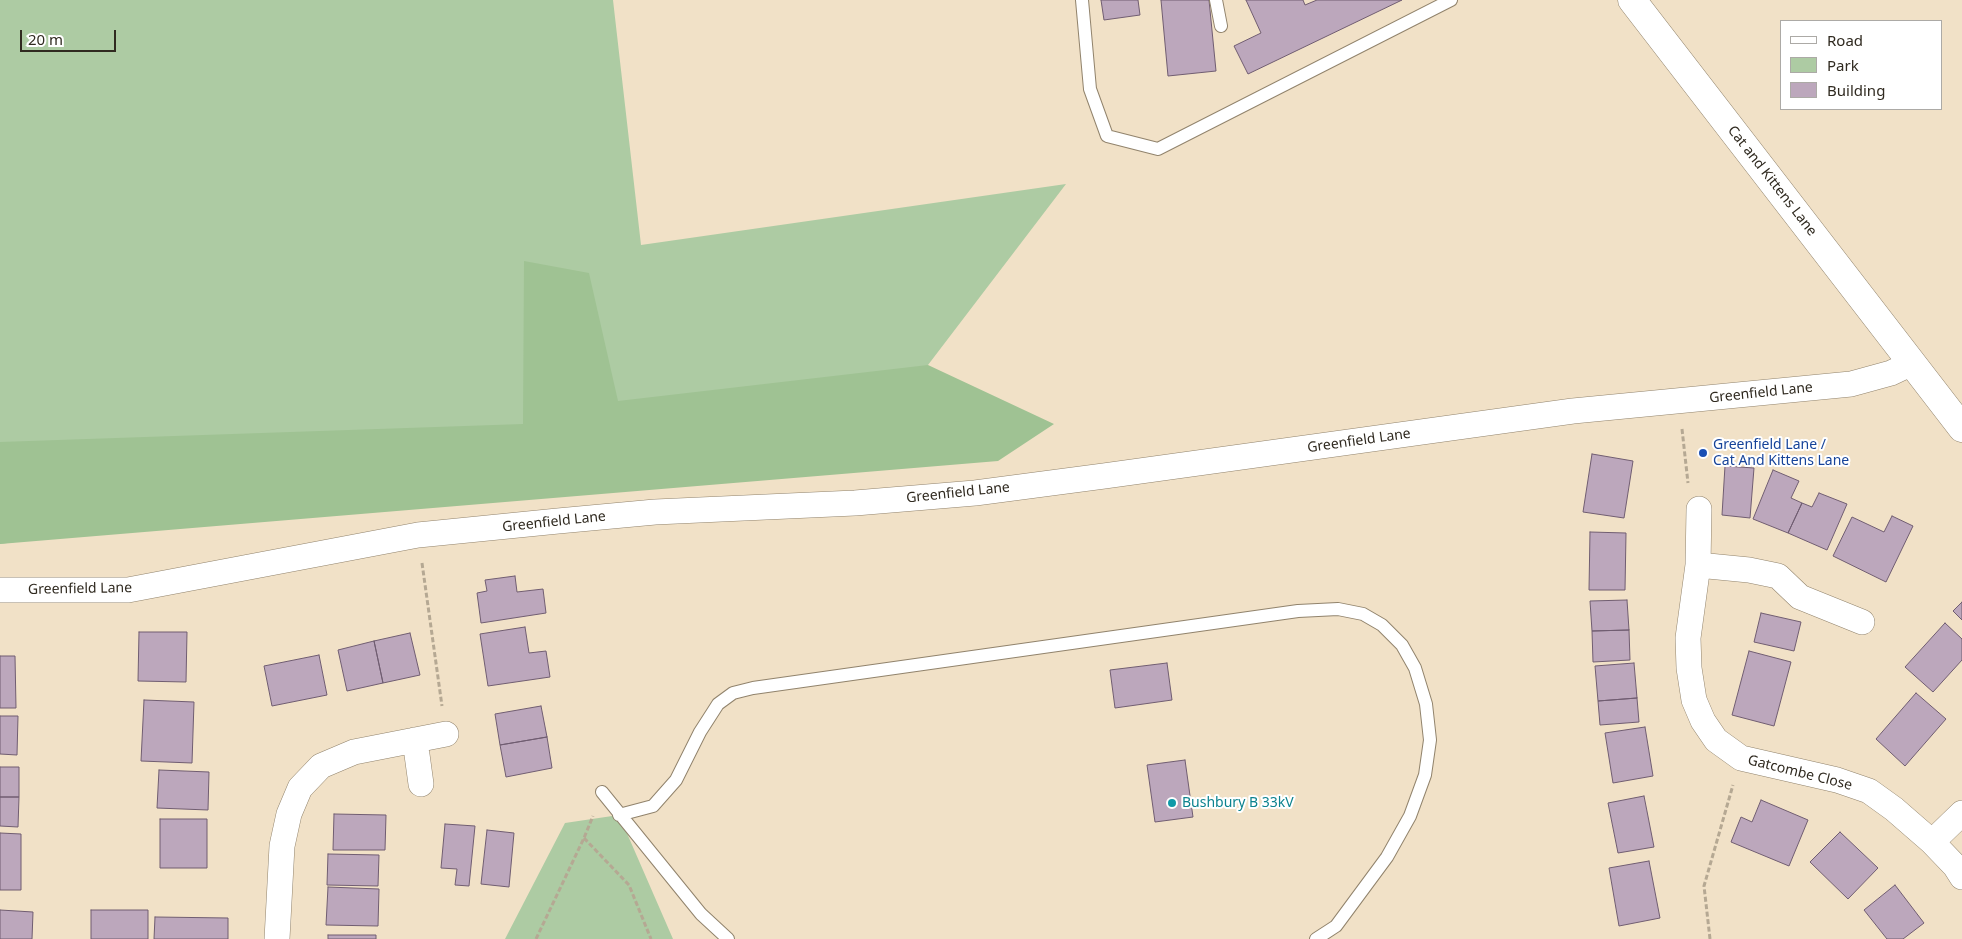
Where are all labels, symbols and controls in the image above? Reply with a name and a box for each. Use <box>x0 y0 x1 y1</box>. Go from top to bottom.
scale bar <box>22 20 119 52</box>
legend <box>1780 20 1942 110</box>
text: 20 m <box>28 29 63 49</box>
text: Road <box>1827 30 1863 50</box>
text: Park <box>1827 55 1859 75</box>
text: Building <box>1827 80 1885 100</box>
street label: Cat and Kittens Lane <box>1724 123 1820 239</box>
street label: Greenfield Lane <box>1708 379 1814 407</box>
street label: Greenfield Lane <box>1306 425 1412 457</box>
place label: Greenfield Lane / Cat And Kittens Lane <box>1713 437 1849 470</box>
marker: Greenfield Lane / Cat And Kittens Lane <box>1697 447 1709 459</box>
street label: Greenfield Lane <box>905 479 1011 507</box>
street label: Greenfield Lane <box>501 508 607 536</box>
street label: Greenfield Lane <box>28 580 132 598</box>
street label: Gatcombe Close <box>1746 752 1854 794</box>
place label: Bushbury B 33kV <box>1182 795 1294 811</box>
marker: Bushbury B 33kV <box>1166 797 1178 809</box>

